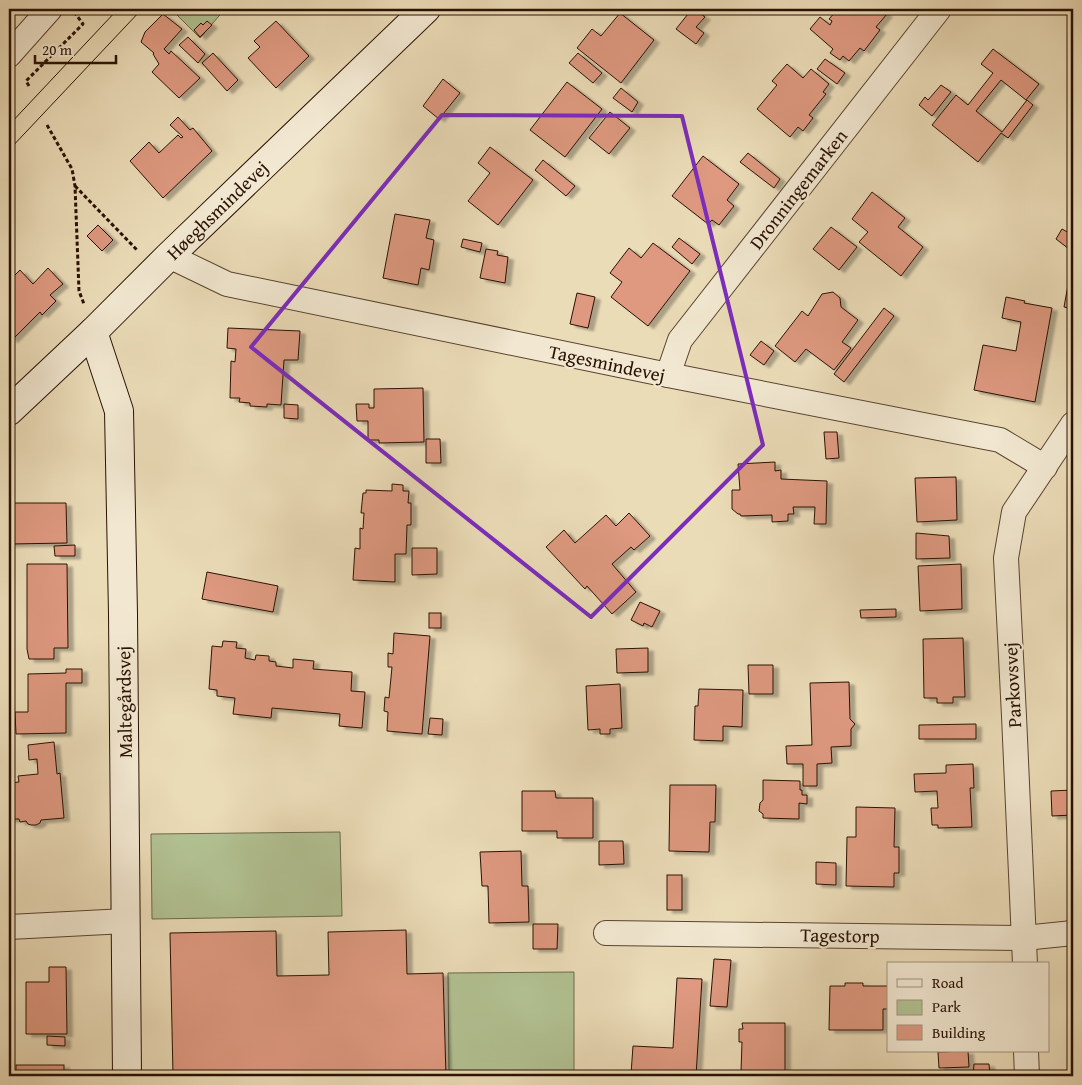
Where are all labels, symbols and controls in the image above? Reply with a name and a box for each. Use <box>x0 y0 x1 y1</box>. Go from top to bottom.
scale bar <box>35 32 116 64</box>
text: 20 m <box>42 39 73 60</box>
street label: Dronningemarken <box>742 123 854 255</box>
street label: Høeghsmindevej <box>160 154 274 266</box>
street label: Tagesmindevej <box>546 337 668 389</box>
street label: Parkovsvej <box>996 642 1028 728</box>
street label: Maltegårdsvej <box>109 646 139 758</box>
street label: Tagestorp <box>800 920 880 950</box>
legend <box>887 962 1050 1052</box>
text: Road <box>932 972 963 993</box>
text: Park <box>932 996 961 1017</box>
text: Building <box>932 1022 986 1043</box>

